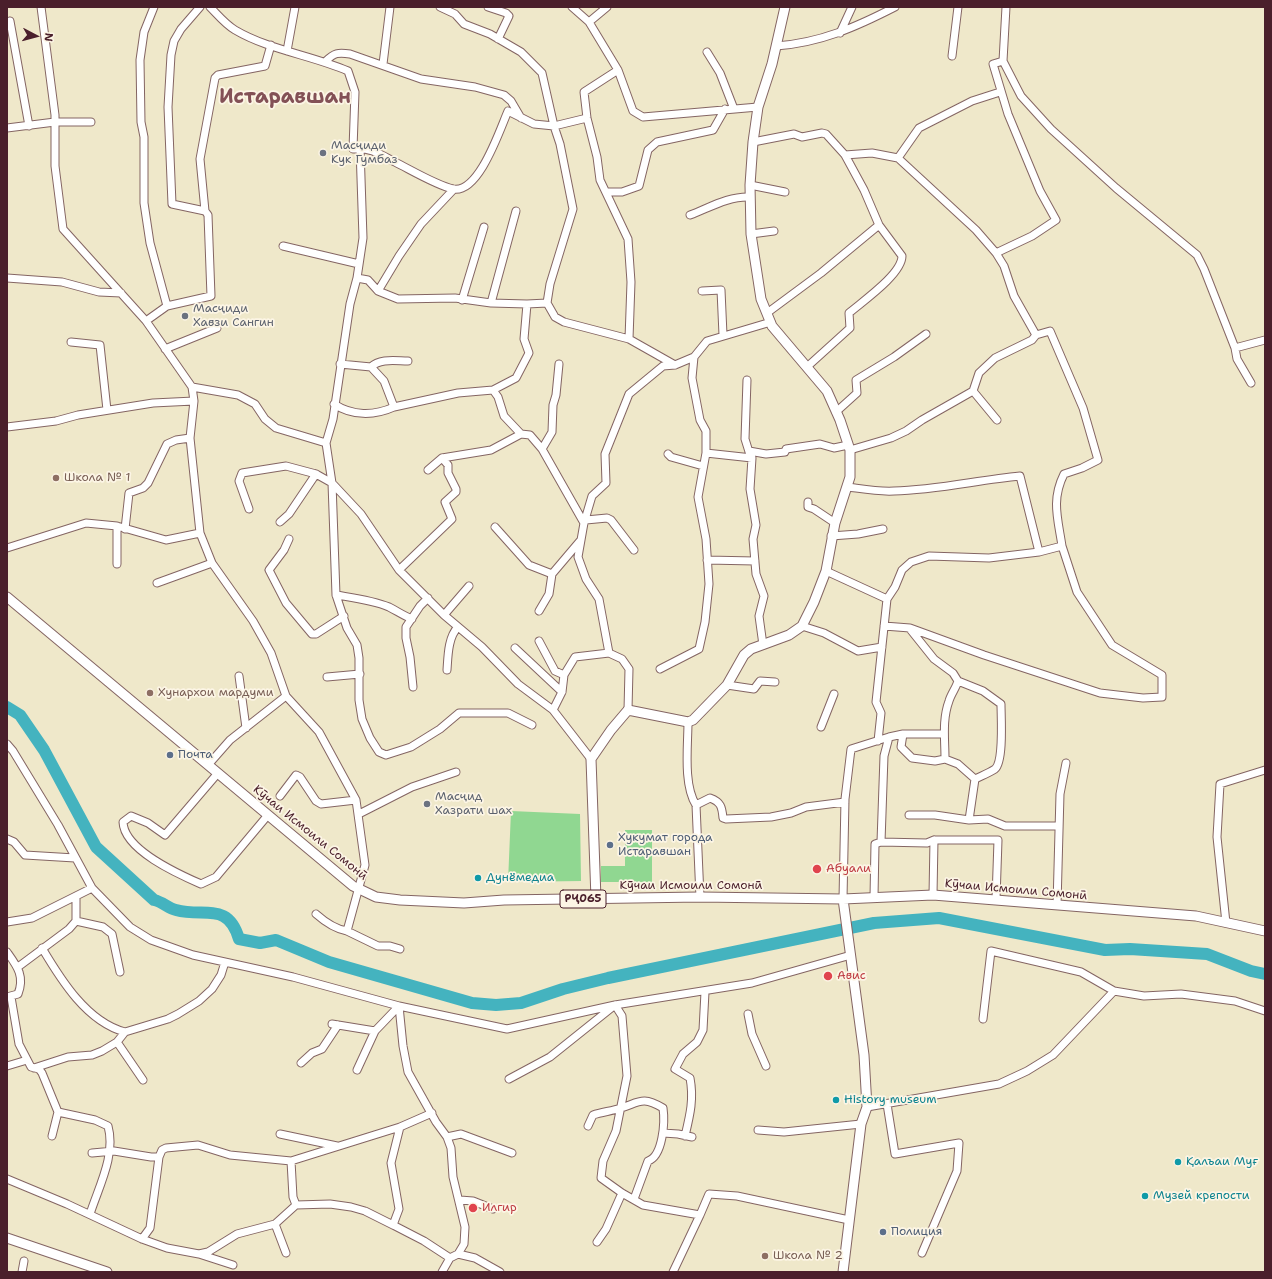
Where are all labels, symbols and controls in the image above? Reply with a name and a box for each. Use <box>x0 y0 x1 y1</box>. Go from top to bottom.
north arrow <box>16 16 56 56</box>
text: N <box>41 32 56 42</box>
district label: Истаравшан <box>219 86 351 110</box>
place label: Масҷиди Кук Гумбаз <box>331 139 397 167</box>
marker: Масҷиди Кук Гумбаз <box>318 148 328 158</box>
place label: Масҷиди Хавзи Сангин <box>193 302 274 330</box>
marker: Масҷиди Хавзи Сангин <box>180 311 190 321</box>
place label: Школа № 1 <box>64 471 131 485</box>
marker: Школа № 1 <box>51 473 61 483</box>
place label: Хунархои мардуми <box>158 686 273 700</box>
marker: Хунархои мардуми <box>145 688 155 698</box>
place label: Почта <box>178 748 213 762</box>
marker: Почта <box>165 750 175 760</box>
street label: Кӯчаи Исмоили Сомонӣ <box>250 782 370 884</box>
place label: Масҷид Хазрати шах <box>435 790 512 818</box>
marker: Масҷид Хазрати шах <box>422 799 432 809</box>
place label: Хукумат города Истаравшан <box>618 831 713 859</box>
marker: Хукумат города Истаравшан <box>605 840 615 850</box>
place label: Абуали <box>826 862 871 876</box>
marker: Абуали <box>811 863 823 875</box>
place label: Дунёмедиа <box>486 871 554 885</box>
marker: Дунёмедиа <box>473 873 483 883</box>
street label: Кӯчаи Исмоили Сомонӣ <box>944 877 1088 903</box>
street label: Кӯчаи Исмоили Сомонӣ <box>620 879 762 893</box>
road number: РҶ065 <box>560 890 606 908</box>
place label: Авис <box>837 969 866 983</box>
marker: Авис <box>822 970 834 982</box>
place label: History museum <box>844 1093 937 1107</box>
marker: History museum <box>831 1095 841 1105</box>
place label: Қалъаи Муғ <box>1186 1155 1258 1169</box>
marker: Қалъаи Муғ <box>1173 1157 1183 1167</box>
place label: Музей крепости <box>1153 1189 1250 1203</box>
marker: Музей крепости <box>1140 1191 1150 1201</box>
place label: Илгир <box>482 1201 517 1215</box>
marker: Илгир <box>467 1202 479 1214</box>
place label: Полиция <box>891 1225 942 1239</box>
marker: Полиция <box>878 1227 888 1237</box>
place label: Школа № 2 <box>773 1249 843 1263</box>
marker: Школа № 2 <box>760 1251 770 1261</box>

